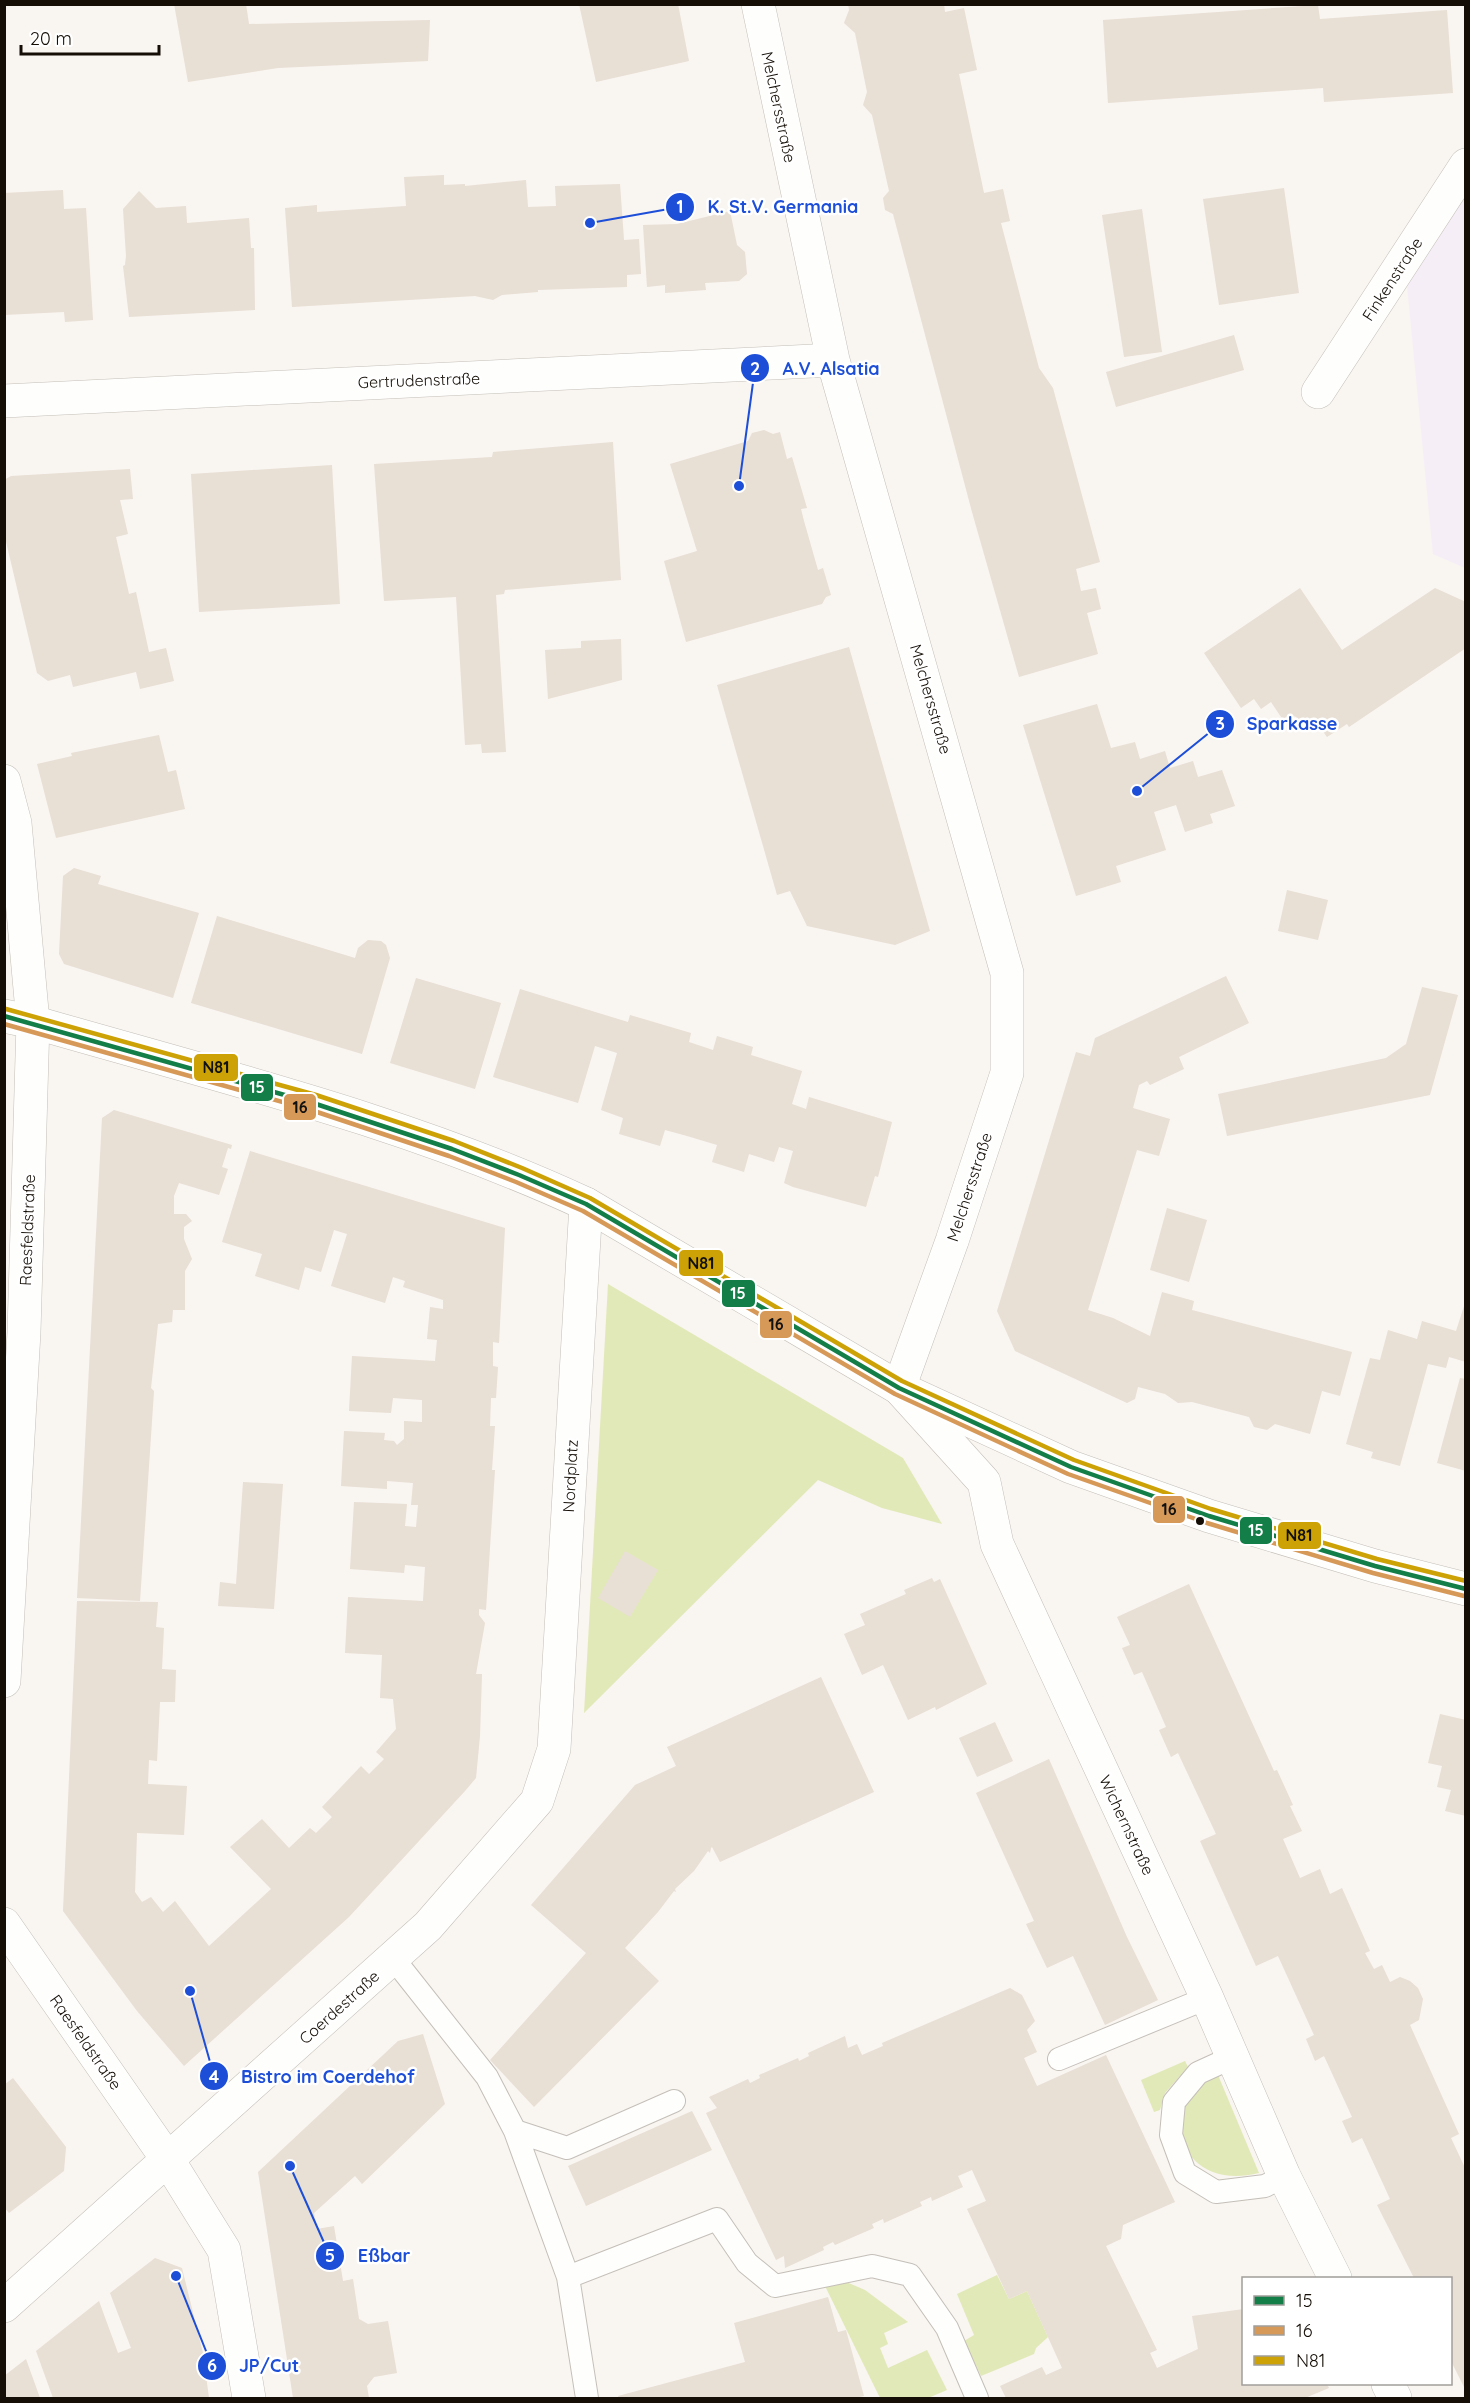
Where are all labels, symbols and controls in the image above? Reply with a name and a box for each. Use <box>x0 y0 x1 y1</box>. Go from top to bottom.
scale bar <box>21 18 159 56</box>
text: 20 m <box>30 27 72 50</box>
street label: Melchersstraße <box>757 50 801 164</box>
callout: K. St.V. Germania <box>665 189 870 225</box>
text: 1 <box>676 195 684 218</box>
text: K. St.V. Germania <box>708 195 858 218</box>
street label: Finkenstraße <box>1358 233 1426 325</box>
callout: A.V. Alsatia <box>740 350 891 386</box>
text: 2 <box>750 357 760 380</box>
text: A.V. Alsatia <box>782 357 880 380</box>
street label: Gertrudenstraße <box>358 368 480 392</box>
street label: Melchersstraße <box>906 642 956 756</box>
callout: Sparkasse <box>1205 706 1349 742</box>
text: 3 <box>1215 712 1225 735</box>
text: Sparkasse <box>1247 712 1337 735</box>
line badge: N81 <box>193 1053 239 1082</box>
text: N81 <box>203 1057 229 1077</box>
line badge: 15 <box>240 1073 274 1102</box>
text: 15 <box>249 1077 265 1097</box>
line badge: 16 <box>283 1093 317 1121</box>
text: 16 <box>292 1097 308 1117</box>
street label: Melchersstraße <box>942 1130 996 1244</box>
street label: Raesfeldstraße <box>15 1174 39 1286</box>
line badge: N81 <box>678 1249 724 1277</box>
text: N81 <box>688 1253 714 1273</box>
line badge: 15 <box>721 1279 756 1308</box>
text: 15 <box>730 1283 746 1303</box>
line badge: 16 <box>759 1310 793 1339</box>
text: 16 <box>768 1314 784 1334</box>
street label: Nordplatz <box>558 1439 582 1513</box>
line badge: 16 <box>1152 1495 1186 1524</box>
text: 16 <box>1161 1499 1177 1519</box>
unlabelled marker <box>1194 1515 1206 1527</box>
line badge: 15 <box>1239 1516 1273 1545</box>
text: 15 <box>1248 1520 1264 1540</box>
line badge: N81 <box>1277 1521 1322 1550</box>
text: N81 <box>1286 1525 1312 1545</box>
street label: Wichernstraße <box>1095 1772 1159 1878</box>
street label: Coerdestraße <box>295 1966 383 2048</box>
street label: Raesfeldstraße <box>46 1990 126 2094</box>
callout: Bistro im Coerdehof <box>199 2058 427 2094</box>
text: 4 <box>209 2065 220 2088</box>
text: Bistro im Coerdehof <box>241 2065 415 2088</box>
callout: Eßbar <box>315 2238 422 2274</box>
text: 5 <box>325 2244 335 2267</box>
text: Eßbar <box>358 2244 411 2267</box>
legend <box>1242 2277 1452 2385</box>
text: 15 <box>1296 2289 1312 2312</box>
text: 16 <box>1296 2319 1313 2342</box>
callout: JP/Cut <box>197 2348 311 2384</box>
text: N81 <box>1296 2349 1325 2372</box>
text: 6 <box>207 2354 217 2377</box>
text: JP/Cut <box>239 2354 299 2377</box>

